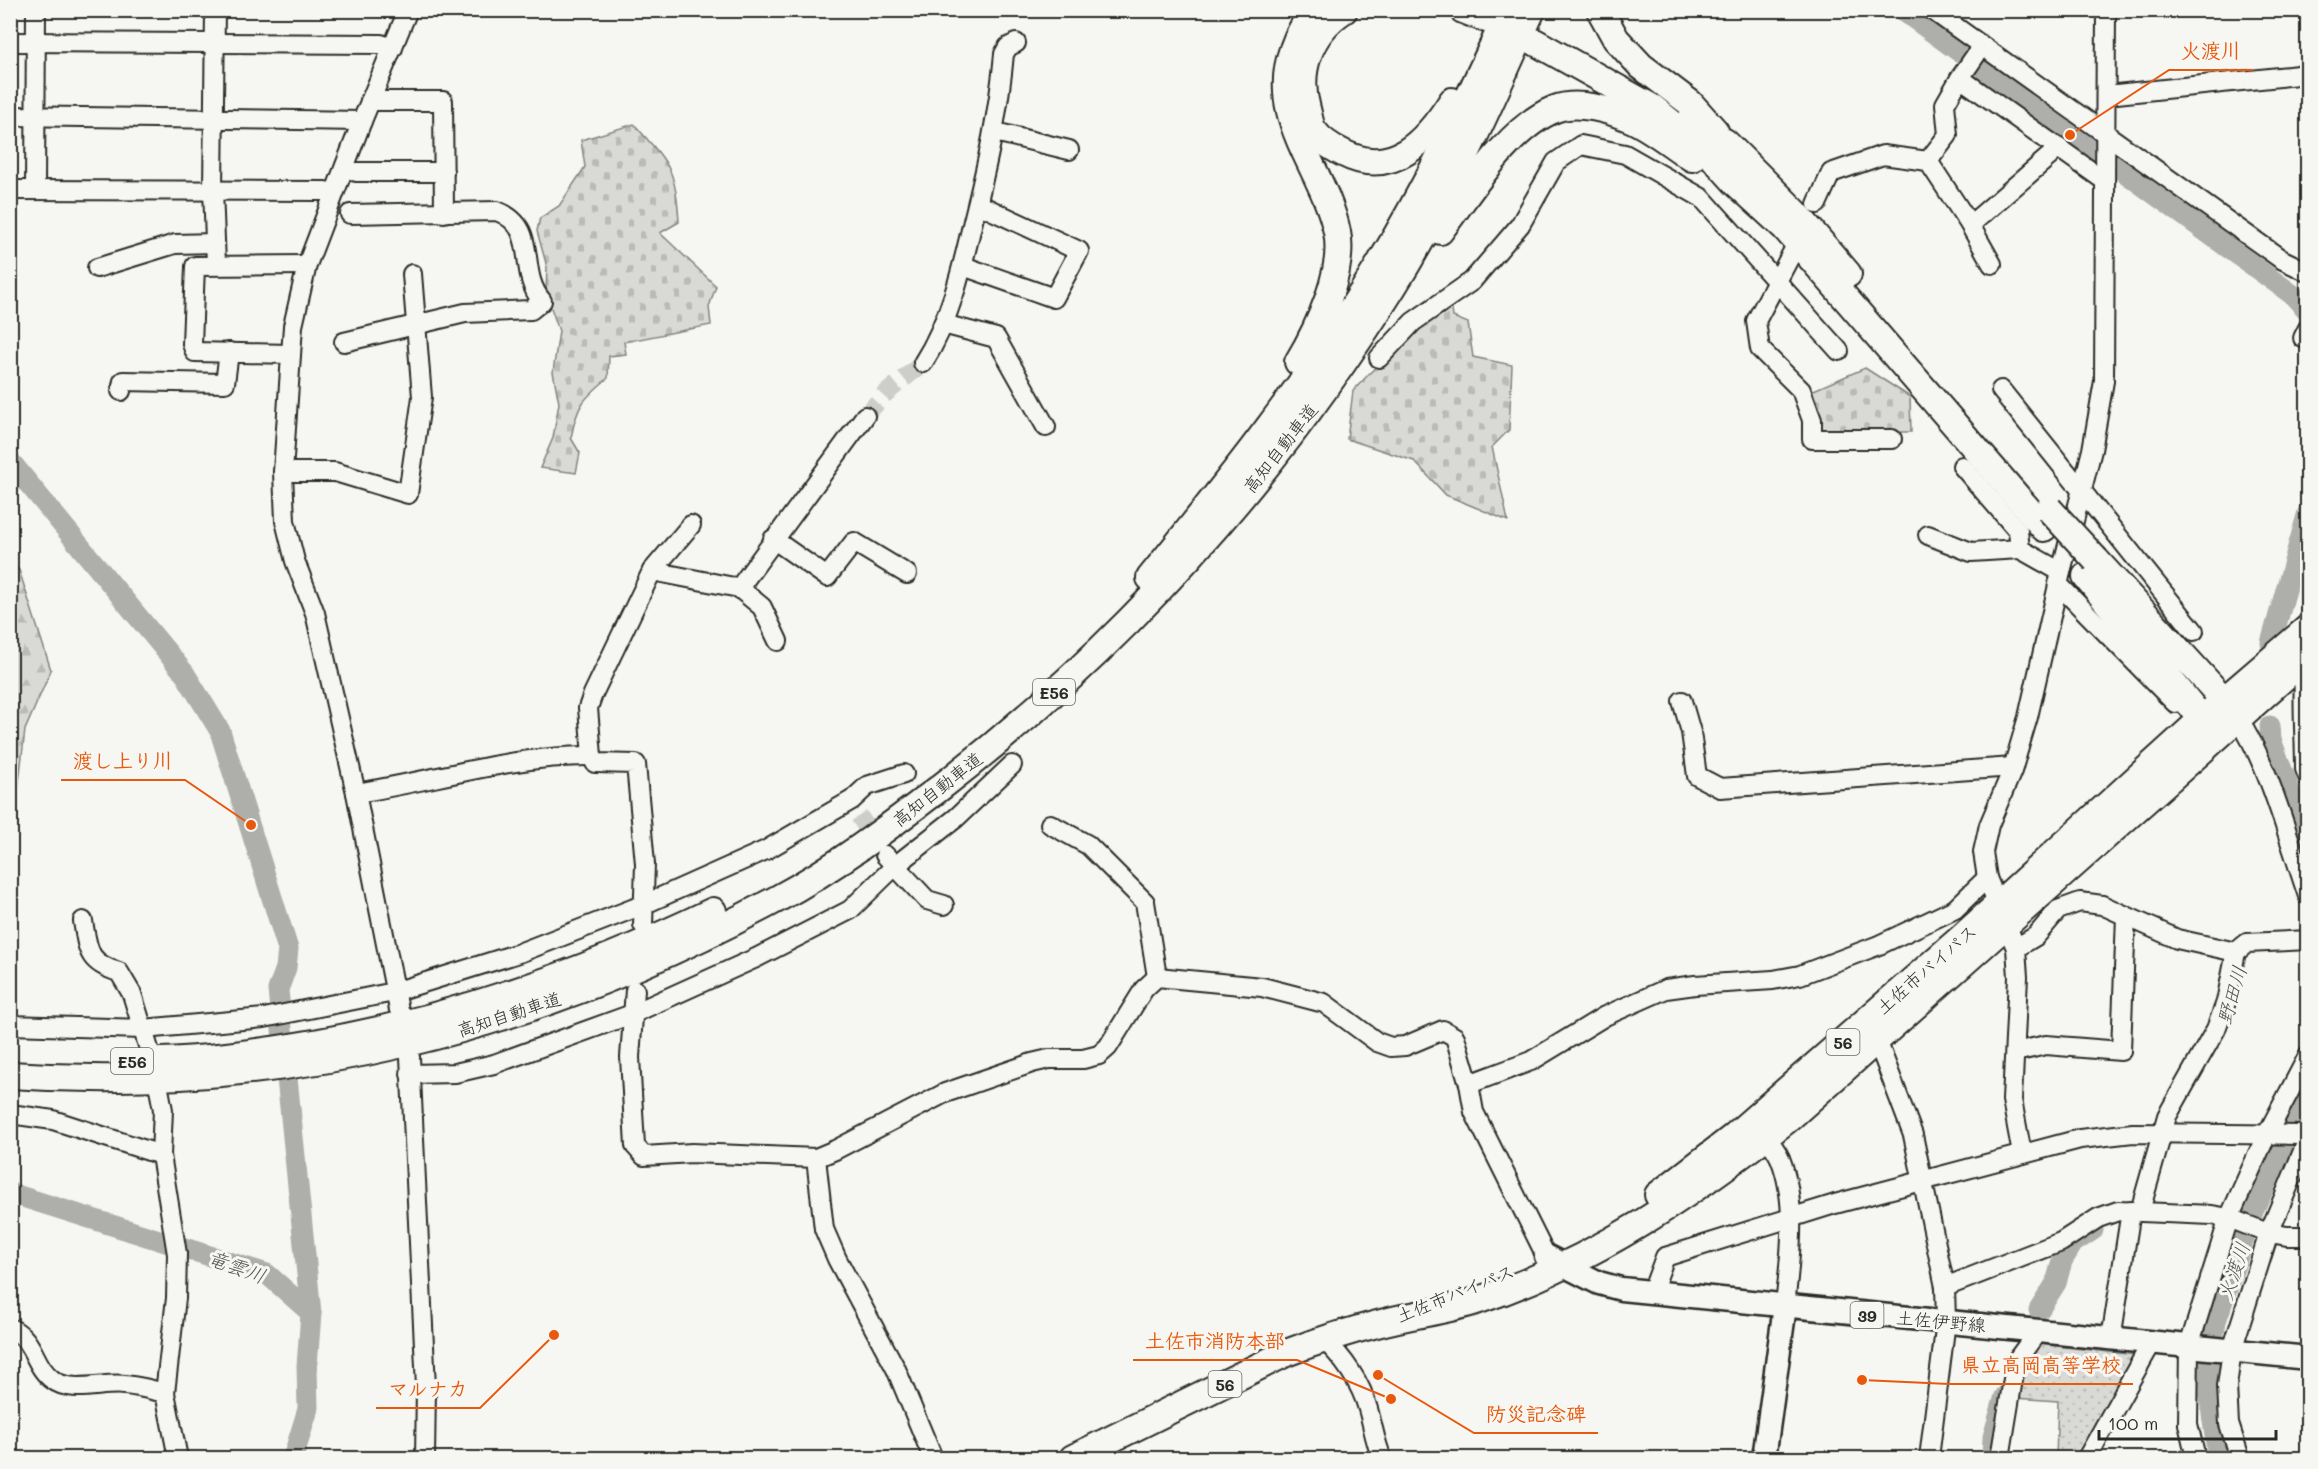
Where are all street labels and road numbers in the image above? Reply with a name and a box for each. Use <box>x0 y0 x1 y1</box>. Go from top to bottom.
street label: 高知自動車道 <box>1237 398 1323 498</box>
road number: E56 <box>1033 679 1075 705</box>
street label: 高知自動車道 <box>887 746 987 832</box>
street label: 土佐市バイパス <box>1871 919 1981 1019</box>
street label: 高知自動車道 <box>454 986 564 1042</box>
road number: 56 <box>1826 1029 1860 1055</box>
road number: E56 <box>111 1048 153 1074</box>
street label: 土佐市バイパス <box>1392 1258 1518 1328</box>
road number: 39 <box>1850 1302 1884 1328</box>
street label: 土佐伊野線 <box>1895 1305 1987 1337</box>
road number: 56 <box>1208 1371 1242 1397</box>

